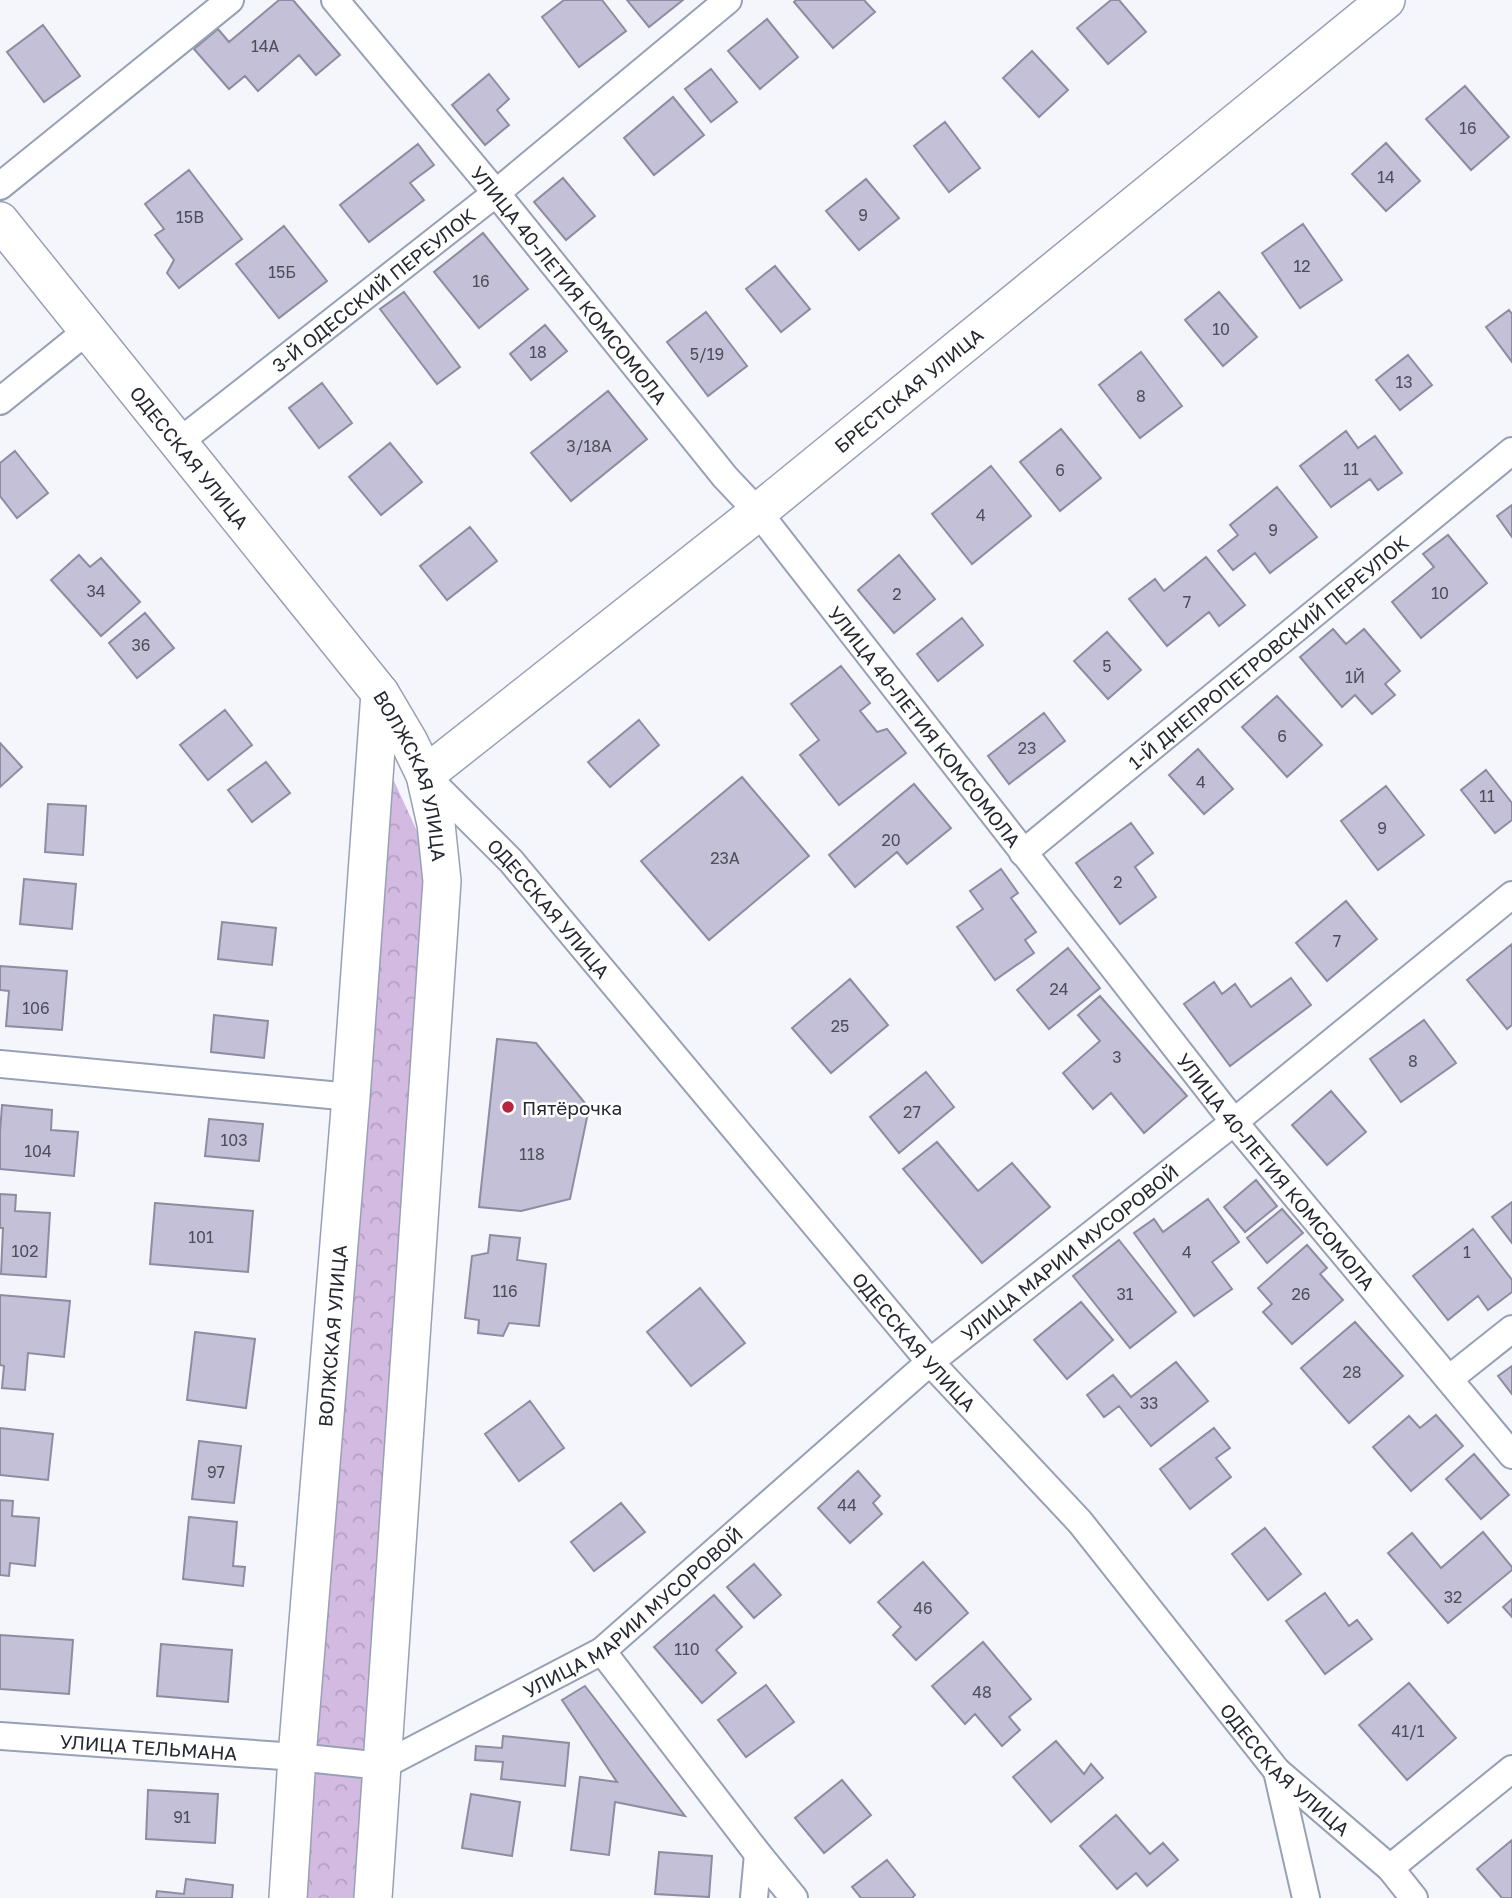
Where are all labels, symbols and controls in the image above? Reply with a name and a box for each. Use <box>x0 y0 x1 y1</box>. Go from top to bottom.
house number: 14А <box>251 36 279 56</box>
house number: 16 <box>1459 118 1477 138</box>
street label: УЛИЦА 40-ЛЕТИЯ КОМСОМОЛА <box>467 161 673 409</box>
house number: 14 <box>1377 167 1395 187</box>
street label: 3-Й ОДЕССКИЙ ПЕРЕУЛОК <box>267 203 479 376</box>
house number: 9 <box>858 205 868 225</box>
house number: 15В <box>176 207 204 227</box>
house number: 12 <box>1293 256 1311 276</box>
house number: 15Б <box>268 262 296 282</box>
house number: 16 <box>472 271 490 291</box>
house number: 10 <box>1212 319 1230 339</box>
street label: БРЕСТСКАЯ УЛИЦА <box>829 322 987 457</box>
house number: 18 <box>529 342 547 362</box>
house number: 5/19 <box>690 344 724 364</box>
house number: 13 <box>1395 372 1413 392</box>
street label: ОДЕССКАЯ УЛИЦА <box>126 381 254 533</box>
house number: 8 <box>1136 386 1146 406</box>
house number: 3/18А <box>566 436 612 456</box>
house number: 11 <box>1343 459 1359 479</box>
house number: 6 <box>1055 460 1065 480</box>
house number: 4 <box>976 505 986 525</box>
house number: 9 <box>1268 520 1278 540</box>
street label: 1-Й ДНЕПРОПЕТРОВСКИЙ ПЕРЕУЛОК <box>1123 530 1413 774</box>
house number: 34 <box>86 581 106 601</box>
house number: 10 <box>1431 583 1449 603</box>
house number: 2 <box>892 584 902 604</box>
house number: 7 <box>1183 592 1191 612</box>
street label: УЛИЦА 40-ЛЕТИЯ КОМСОМОЛА <box>824 601 1026 851</box>
house number: 36 <box>131 635 151 655</box>
house number: 5 <box>1102 656 1112 676</box>
house number: 1Й <box>1345 667 1365 687</box>
street label: ВОЛЖСКАЯ УЛИЦА <box>369 686 451 863</box>
house number: 6 <box>1277 726 1287 746</box>
house number: 23 <box>1018 738 1036 758</box>
house number: 4 <box>1196 772 1206 792</box>
house number: 11 <box>1479 786 1495 806</box>
house number: 9 <box>1377 818 1387 838</box>
house number: 20 <box>881 830 901 850</box>
street label: ОДЕССКАЯ УЛИЦА <box>483 833 615 983</box>
house number: 23А <box>710 848 740 868</box>
house number: 2 <box>1113 872 1123 892</box>
house number: 7 <box>1333 931 1341 951</box>
house number: 24 <box>1049 979 1069 999</box>
house number: 106 <box>22 998 50 1018</box>
house number: 25 <box>831 1016 849 1036</box>
house number: 3 <box>1112 1047 1122 1067</box>
street label: УЛИЦА 40-ЛЕТИЯ КОМСОМОЛА <box>1174 1048 1380 1294</box>
house number: 8 <box>1408 1051 1418 1071</box>
place label: Пятёрочка <box>522 1096 622 1119</box>
marker: Пятёрочка <box>500 1099 516 1115</box>
house number: 27 <box>903 1102 921 1122</box>
house number: 103 <box>220 1130 248 1150</box>
house number: 104 <box>24 1141 52 1161</box>
house number: 118 <box>519 1144 545 1164</box>
street label: УЛИЦА МАРИИ МУСОРОВОЙ <box>956 1159 1183 1345</box>
house number: 101 <box>188 1227 214 1247</box>
house number: 102 <box>12 1241 38 1261</box>
house number: 4 <box>1182 1242 1192 1262</box>
house number: 1 <box>1463 1242 1471 1262</box>
street label: ВОЛЖСКАЯ УЛИЦА <box>313 1243 350 1428</box>
street label: ОДЕССКАЯ УЛИЦА <box>848 1267 981 1416</box>
house number: 116 <box>492 1281 518 1301</box>
house number: 31 <box>1116 1284 1134 1304</box>
house number: 26 <box>1292 1284 1310 1304</box>
house number: 28 <box>1342 1362 1362 1382</box>
house number: 33 <box>1140 1393 1158 1413</box>
house number: 97 <box>207 1462 225 1482</box>
house number: 44 <box>837 1495 857 1515</box>
street label: УЛИЦА МАРИИ МУСОРОВОЙ <box>519 1522 747 1702</box>
house number: 32 <box>1444 1587 1462 1607</box>
house number: 46 <box>913 1598 933 1618</box>
house number: 110 <box>674 1639 700 1659</box>
house number: 48 <box>972 1682 992 1702</box>
street label: ОДЕССКАЯ УЛИЦА <box>1216 1698 1355 1840</box>
house number: 41/1 <box>1392 1721 1425 1741</box>
street label: УЛИЦА ТЕЛЬМАНА <box>59 1729 238 1764</box>
house number: 91 <box>173 1807 191 1827</box>

